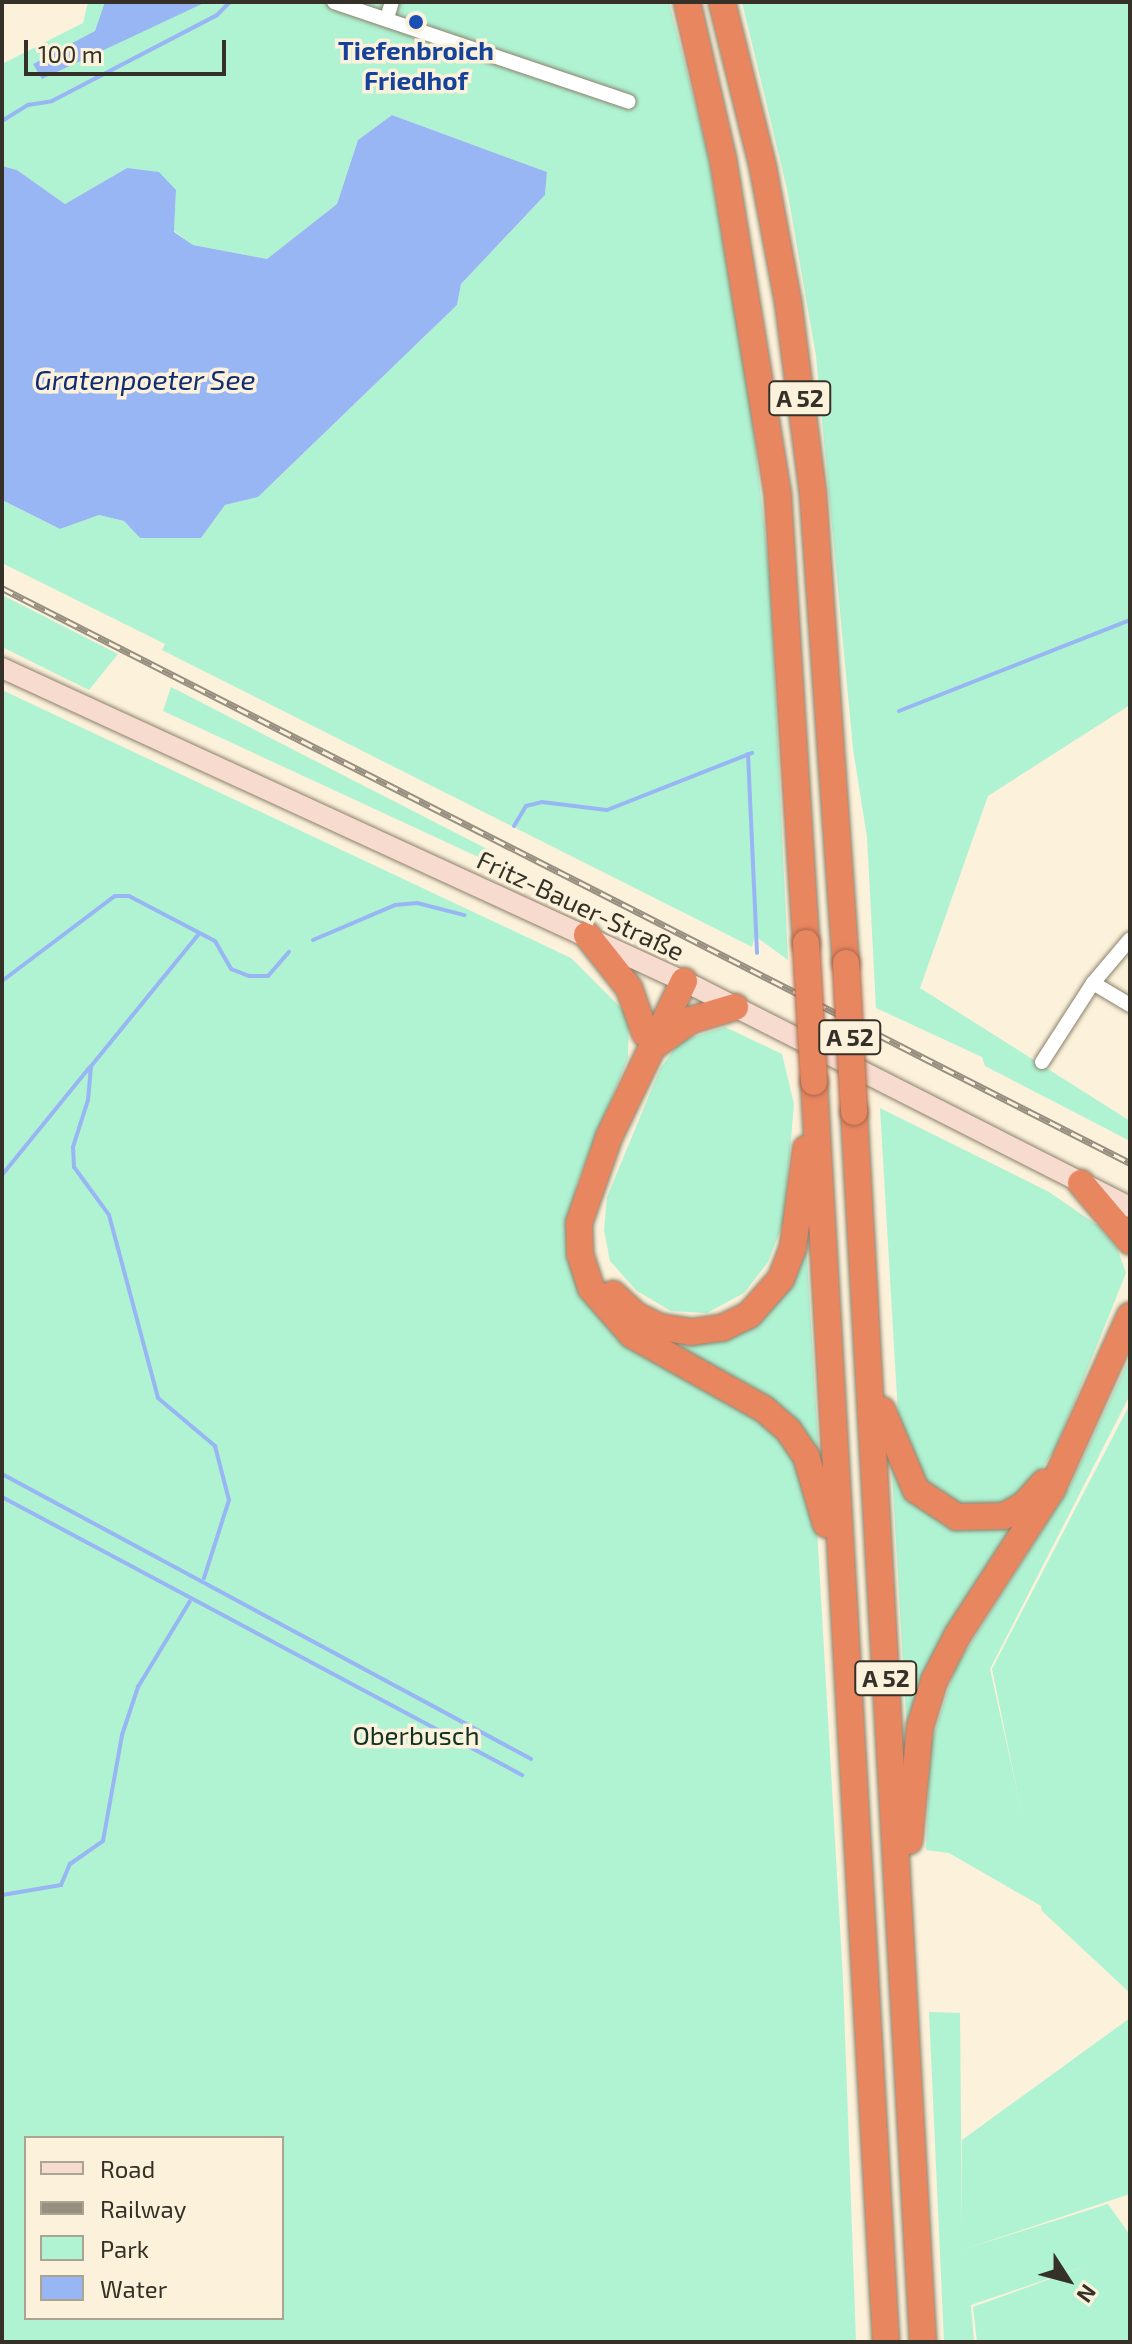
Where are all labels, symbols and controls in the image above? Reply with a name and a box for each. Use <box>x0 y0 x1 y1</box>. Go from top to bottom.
marker: Tiefenbroich Friedhof <box>407 13 425 31</box>
scale bar <box>28 24 230 74</box>
place label: Tiefenbroich Friedhof <box>338 34 494 96</box>
text: 100 m <box>38 39 103 68</box>
water label: Gratenpoeter See <box>34 362 256 396</box>
road number: A 52 <box>766 378 834 418</box>
street label: Fritz-Bauer-Straße <box>472 843 690 967</box>
road number: A 52 <box>816 1017 884 1057</box>
road number: A 52 <box>852 1658 920 1698</box>
park label: Oberbusch <box>352 1719 480 1751</box>
legend <box>24 2136 284 2320</box>
text: Road <box>100 2154 155 2183</box>
text: Railway <box>100 2194 186 2223</box>
text: Park <box>100 2234 149 2263</box>
north arrow <box>1028 2240 1108 2320</box>
text: Water <box>100 2274 167 2303</box>
text: N <box>1072 2280 1103 2308</box>

